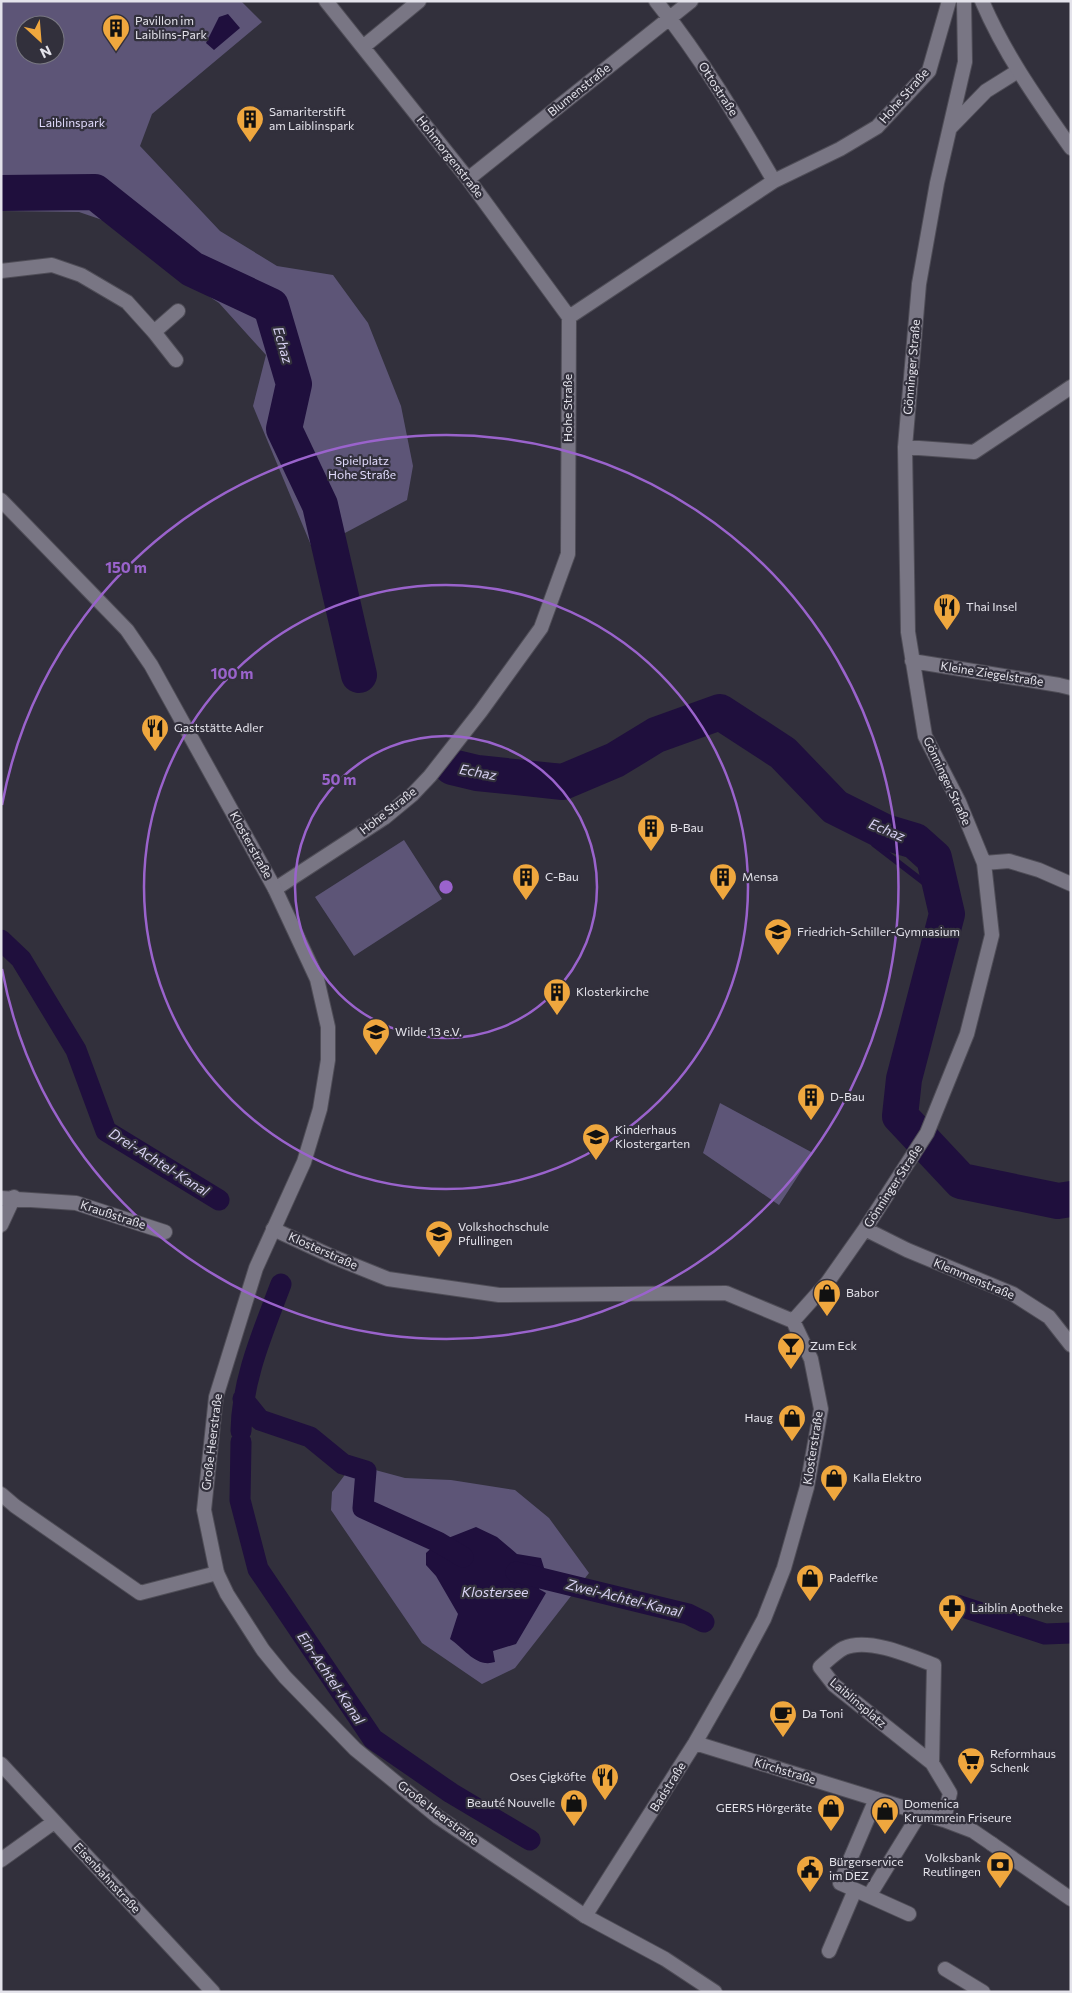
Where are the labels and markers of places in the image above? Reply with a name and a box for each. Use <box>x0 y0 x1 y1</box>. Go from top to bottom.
building icon: Pavillon im Laiblins-Park <box>101 13 131 52</box>
place label: Pavillon im Laiblins-Park <box>135 13 207 41</box>
building icon: Samariterstift am Laiblinspark <box>235 104 265 143</box>
place label: Samariterstift am Laiblinspark <box>269 104 355 132</box>
restaurant icon: Thai Insel <box>932 592 962 631</box>
place label: Thai Insel <box>966 599 1017 613</box>
restaurant icon: Gaststätte Adler <box>140 713 170 752</box>
place label: Gaststätte Adler <box>174 720 264 734</box>
building icon: B-Bau <box>636 813 666 852</box>
place label: B-Bau <box>670 820 704 834</box>
building icon: C-Bau <box>511 862 541 901</box>
building icon: Mensa <box>708 862 738 901</box>
place label: C-Bau <box>545 869 579 883</box>
place label: Mensa <box>742 869 778 883</box>
centre of rings <box>437 878 455 896</box>
school or university icon: Friedrich-Schiller-Gymnasium <box>763 917 793 956</box>
place label: Friedrich-Schiller-Gymnasium <box>797 924 960 938</box>
building icon: Klosterkirche <box>542 977 572 1016</box>
place label: Klosterkirche <box>576 984 649 998</box>
school or university icon: Wilde 13 e.V. <box>361 1017 391 1056</box>
place label: Wilde 13 e.V. <box>395 1024 462 1038</box>
building icon: D-Bau <box>796 1082 826 1121</box>
place label: D-Bau <box>830 1089 865 1103</box>
school or university icon: Kinderhaus Klostergarten <box>581 1122 611 1161</box>
place label: Kinderhaus Klostergarten <box>615 1122 690 1150</box>
school or university icon: Volkshochschule Pfullingen <box>424 1219 454 1258</box>
place label: Volkshochschule Pfullingen <box>458 1219 549 1247</box>
shop icon: Babor <box>812 1278 842 1317</box>
place label: Babor <box>846 1285 879 1299</box>
bar icon: Zum Eck <box>776 1331 806 1370</box>
place label: Zum Eck <box>810 1338 858 1352</box>
shop icon: Haug <box>777 1403 807 1442</box>
place label: Haug <box>745 1410 773 1424</box>
shop icon: Kalla Elektro <box>819 1463 849 1502</box>
place label: Kalla Elektro <box>853 1470 922 1484</box>
shop icon: Padeffke <box>795 1563 825 1602</box>
place label: Padeffke <box>829 1570 878 1584</box>
pharmacy icon: Laiblin Apotheke <box>937 1593 967 1632</box>
place label: Laiblin Apotheke <box>971 1600 1063 1614</box>
cafe icon: Da Toni <box>768 1699 798 1738</box>
place label: Da Toni <box>802 1706 843 1720</box>
supermarket icon: Reformhaus Schenk <box>956 1746 986 1785</box>
place label: Reformhaus Schenk <box>990 1746 1056 1774</box>
restaurant icon: Oses Çigköfte <box>590 1762 620 1801</box>
place label: Oses Çigköfte <box>510 1769 586 1783</box>
shop icon: Beauté Nouvelle <box>559 1788 589 1827</box>
shop icon: GEERS Hörgeräte <box>816 1793 846 1832</box>
place label: Beauté Nouvelle <box>467 1795 555 1809</box>
shop icon: Domenica Krummrein Friseure <box>870 1796 900 1835</box>
place label: Domenica Krummrein Friseure <box>904 1796 1012 1824</box>
place label: GEERS Hörgeräte <box>716 1800 812 1814</box>
place label: Volksbank Reutlingen <box>923 1850 981 1878</box>
bank icon: Volksbank Reutlingen <box>985 1850 1015 1889</box>
public building icon: Bürgerservice im DEZ <box>795 1854 825 1893</box>
place label: Bürgerservice im DEZ <box>829 1854 904 1882</box>

